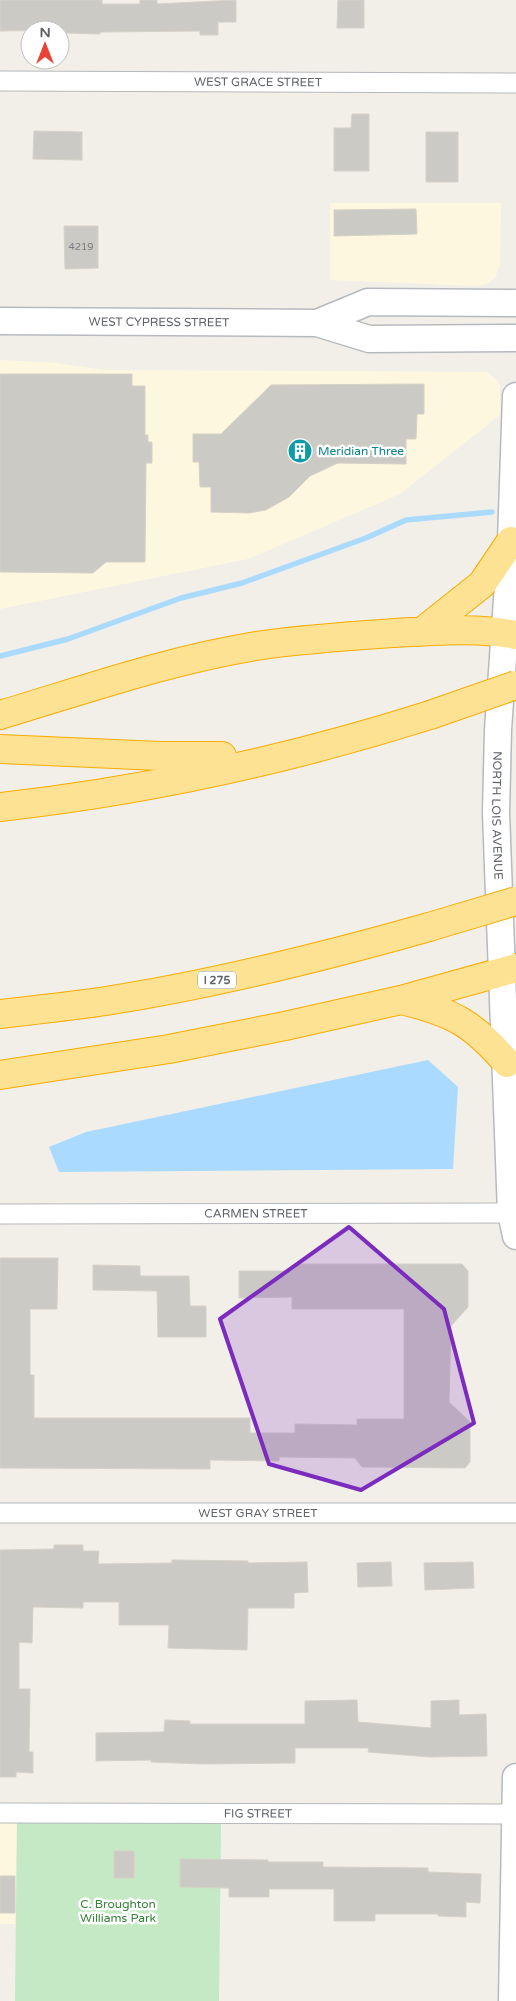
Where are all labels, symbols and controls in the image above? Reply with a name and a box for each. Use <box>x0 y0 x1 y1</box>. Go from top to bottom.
north arrow <box>20 20 70 70</box>
text: N <box>39 24 51 41</box>
street label: WEST GRACE STREET <box>194 75 323 89</box>
house number: 4219 <box>68 241 94 253</box>
street label: WEST CYPRESS STREET <box>89 315 230 329</box>
building icon: Meridian Three <box>287 438 313 464</box>
place label: Meridian Three <box>318 444 404 458</box>
street label: NORTH LOIS AVENUE <box>489 751 506 880</box>
road number: I 275 <box>198 972 236 988</box>
street label: CARMEN STREET <box>204 1206 308 1221</box>
street label: WEST GRAY STREET <box>198 1506 318 1520</box>
street label: FIG STREET <box>224 1806 293 1821</box>
park label: C. Broughton Williams Park <box>80 1897 157 1925</box>

